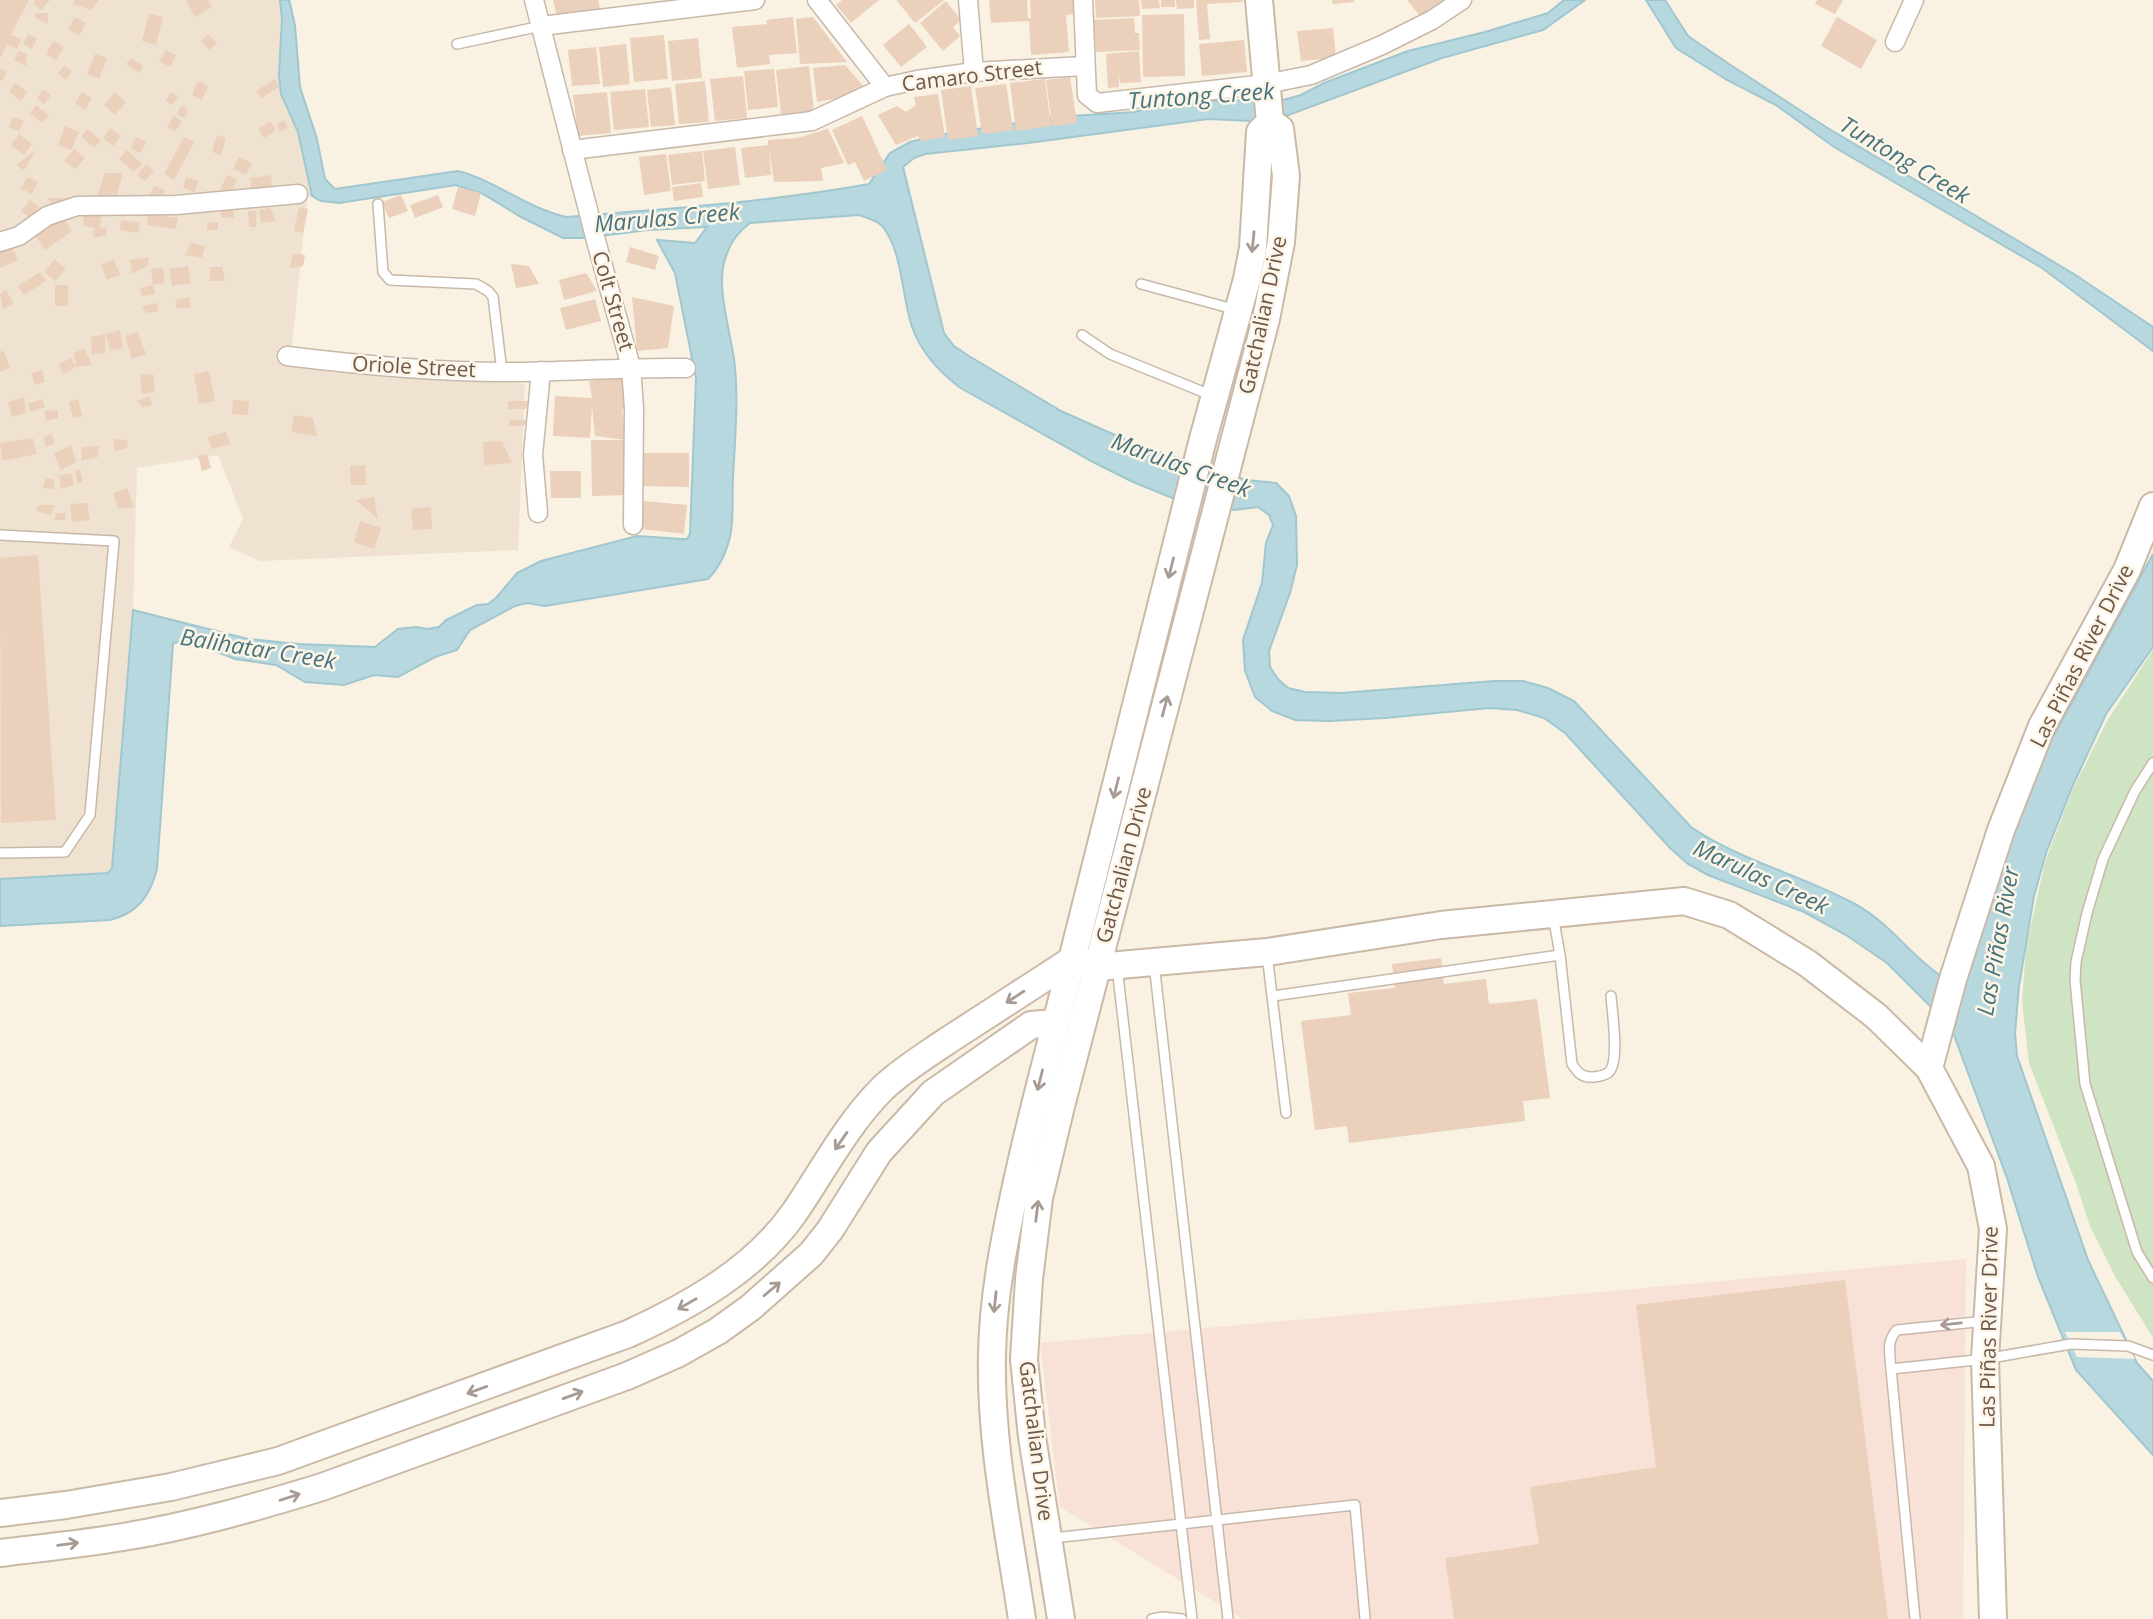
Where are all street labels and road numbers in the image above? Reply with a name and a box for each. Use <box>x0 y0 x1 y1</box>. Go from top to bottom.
street label: Camaro Street <box>900 52 1044 98</box>
street label: Gatchalian Drive <box>1232 233 1292 396</box>
street label: Colt Street <box>586 247 642 354</box>
street label: Oriole Street <box>351 349 477 383</box>
street label: Las Piñas River Drive <box>2023 559 2139 752</box>
street label: Gatchalian Drive <box>1089 783 1157 946</box>
street label: Las Piñas River Drive <box>1972 1226 2004 1428</box>
street label: Gatchalian Drive <box>1013 1359 1061 1523</box>

